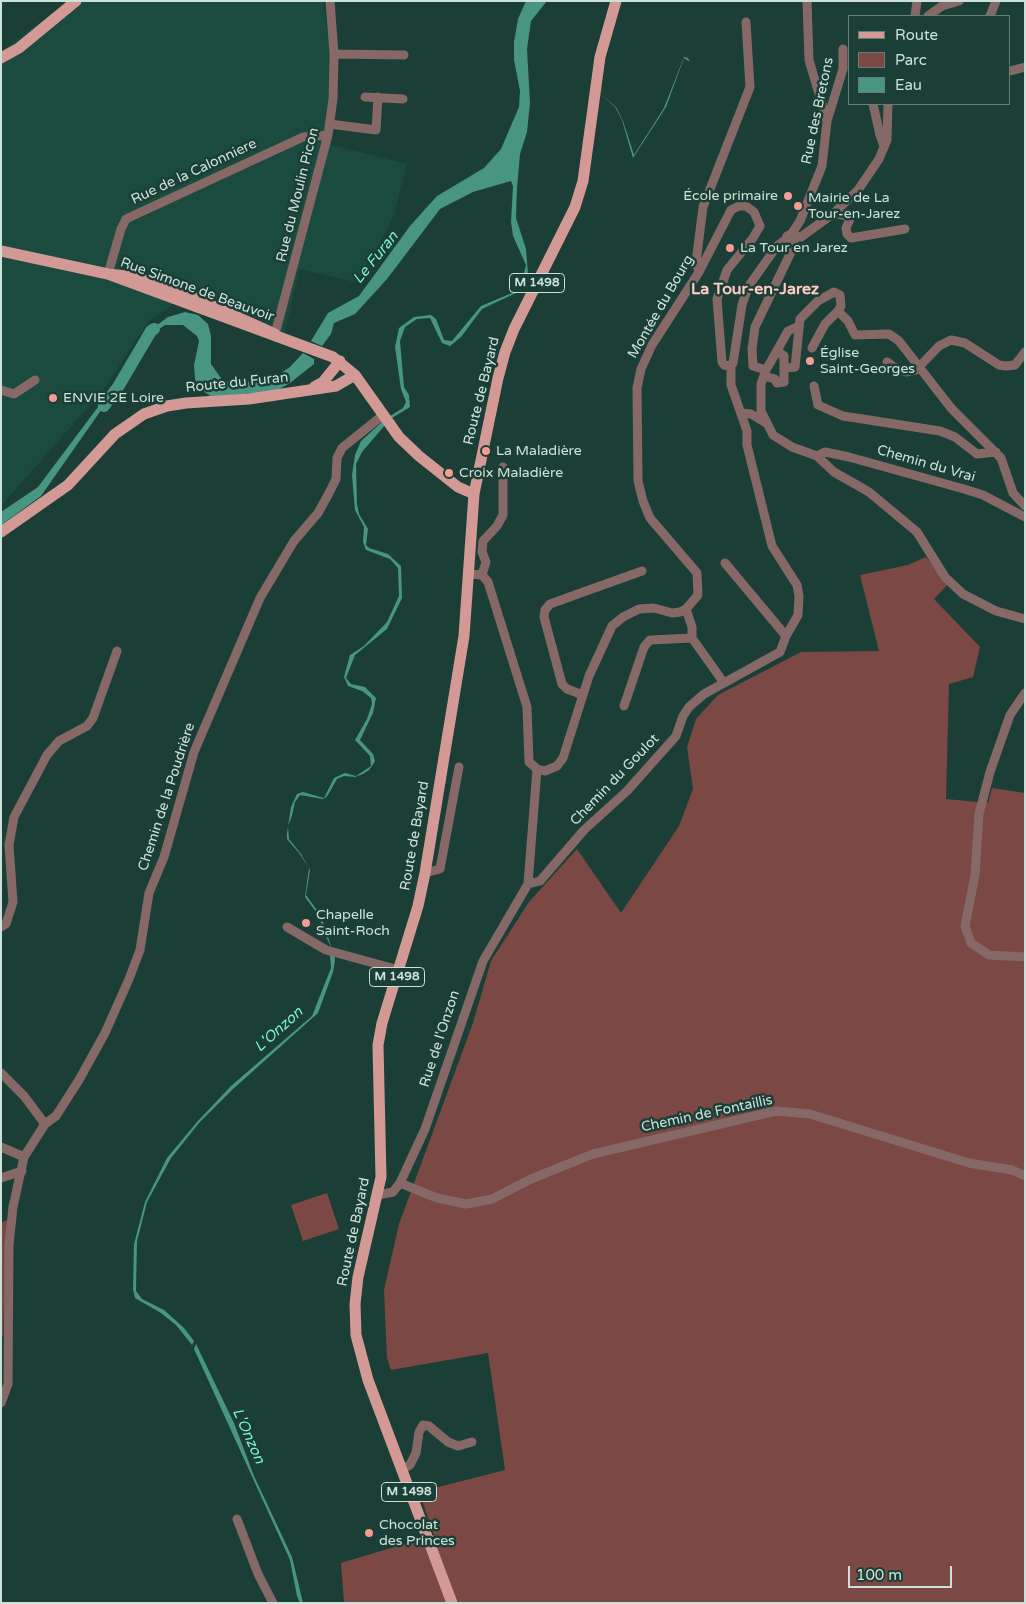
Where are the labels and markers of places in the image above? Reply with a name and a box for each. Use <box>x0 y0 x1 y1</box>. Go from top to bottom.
place label: École primaire <box>683 188 778 204</box>
marker: École primaire <box>782 190 794 202</box>
place label: Mairie de La Tour-en-Jarez <box>808 190 900 222</box>
marker: Mairie de La Tour-en-Jarez <box>792 200 804 212</box>
place label: La Tour en Jarez <box>740 240 848 256</box>
marker: La Tour en Jarez <box>724 242 736 254</box>
place label: Église Saint-Georges <box>820 345 915 378</box>
marker: Église Saint-Georges <box>804 355 816 367</box>
place label: ENVIE 2E Loire <box>63 390 164 406</box>
marker: ENVIE 2E Loire <box>47 392 59 404</box>
place label: La Maladière <box>496 443 582 459</box>
marker: La Maladière <box>480 445 492 457</box>
place label: Croix Maladière <box>459 465 563 481</box>
marker: Croix Maladière <box>443 467 455 479</box>
place label: Chapelle Saint-Roch <box>316 907 390 940</box>
marker: Chapelle Saint-Roch <box>300 917 312 929</box>
place label: Chocolat des Princes <box>379 1517 455 1550</box>
marker: Chocolat des Princes <box>363 1527 375 1539</box>

